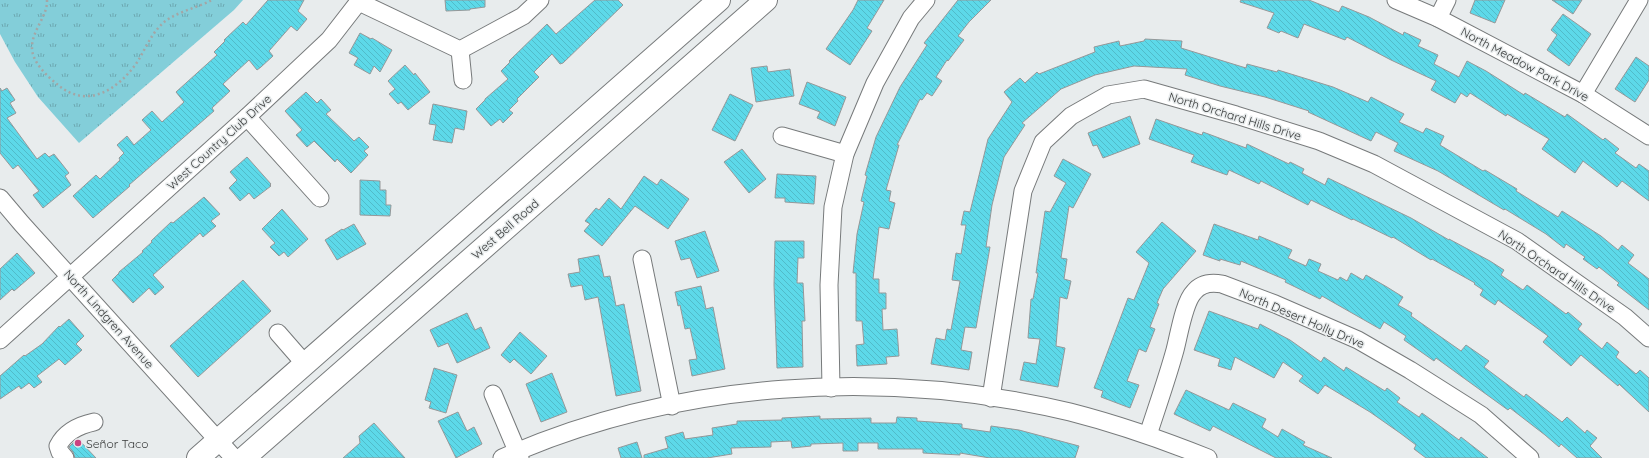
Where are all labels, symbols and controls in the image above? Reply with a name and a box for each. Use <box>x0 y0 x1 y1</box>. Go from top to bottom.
street label: North Meadow Park Drive <box>1458 24 1592 104</box>
street label: North Orchard Hills Drive <box>1167 89 1303 143</box>
street label: West Country Club Drive <box>164 91 275 193</box>
street label: West Bell Road <box>468 196 542 262</box>
street label: North Orchard Hills Drive <box>1496 226 1619 316</box>
street label: North Lindgren Avenue <box>61 266 157 372</box>
street label: North Desert Holly Drive <box>1237 285 1367 351</box>
place label: Señor Taco <box>86 436 148 451</box>
marker: Señor Taco <box>73 438 83 448</box>

